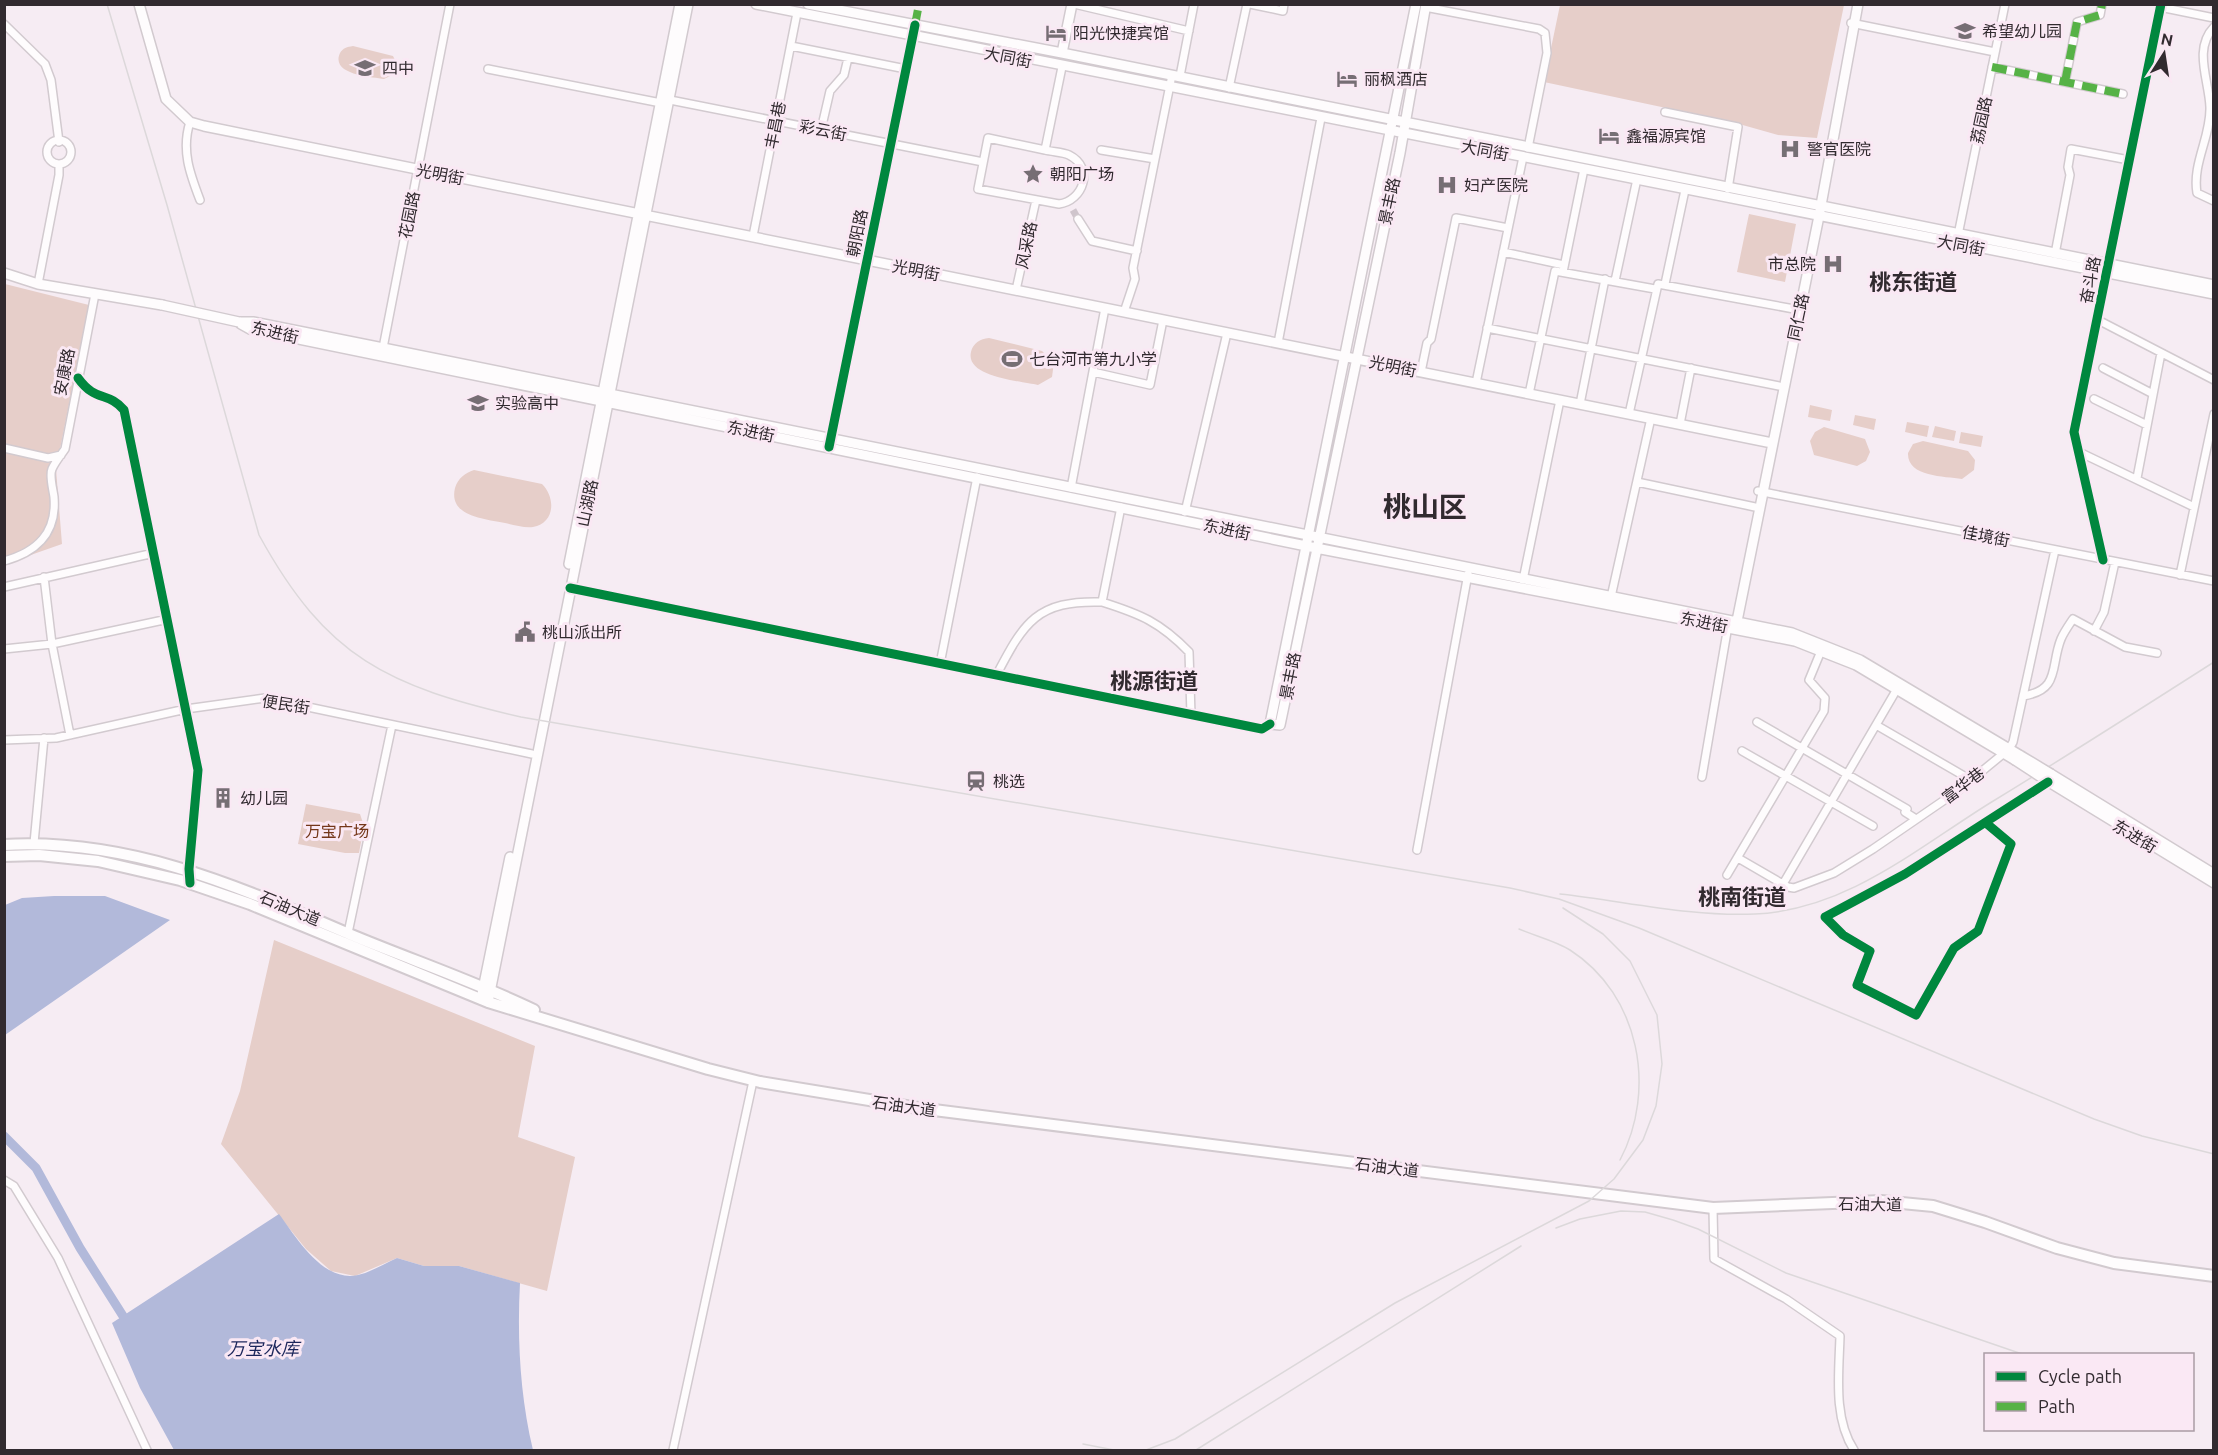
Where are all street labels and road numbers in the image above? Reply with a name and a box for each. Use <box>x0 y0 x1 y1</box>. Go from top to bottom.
street label: 大同街 <box>983 44 1033 70</box>
street label: 荔园路 <box>1967 95 1995 145</box>
street label: 丰昌巷 <box>762 100 788 150</box>
street label: 彩云街 <box>798 117 848 143</box>
street label: 大同街 <box>1460 137 1510 163</box>
street label: 光明街 <box>415 161 465 187</box>
street label: 景丰路 <box>1375 176 1403 226</box>
street label: 花园路 <box>396 190 422 240</box>
street label: 朝阳路 <box>844 208 870 258</box>
street label: 风采路 <box>1012 220 1040 270</box>
street label: 大同街 <box>1936 232 1986 258</box>
street label: 奋斗路 <box>2077 255 2103 305</box>
street label: 光明街 <box>891 257 941 283</box>
street label: 同仁路 <box>1784 292 1812 342</box>
street label: 东进街 <box>250 318 300 346</box>
street label: 安康路 <box>51 347 77 397</box>
street label: 光明街 <box>1368 352 1418 380</box>
street label: 东进街 <box>726 417 776 445</box>
street label: 山湖路 <box>573 478 601 528</box>
street label: 东进街 <box>1202 515 1252 543</box>
street label: 佳境街 <box>1961 523 2011 549</box>
street label: 东进街 <box>1679 609 1729 635</box>
street label: 景丰路 <box>1277 651 1303 701</box>
street label: 便民街 <box>261 691 311 717</box>
street label: 富华巷 <box>1938 763 1988 807</box>
street label: 东进街 <box>2110 816 2160 856</box>
street label: 石油大道 <box>257 887 323 929</box>
street label: 石油大道 <box>871 1093 937 1119</box>
street label: 石油大道 <box>1354 1154 1420 1180</box>
street label: 石油大道 <box>1838 1194 1902 1214</box>

